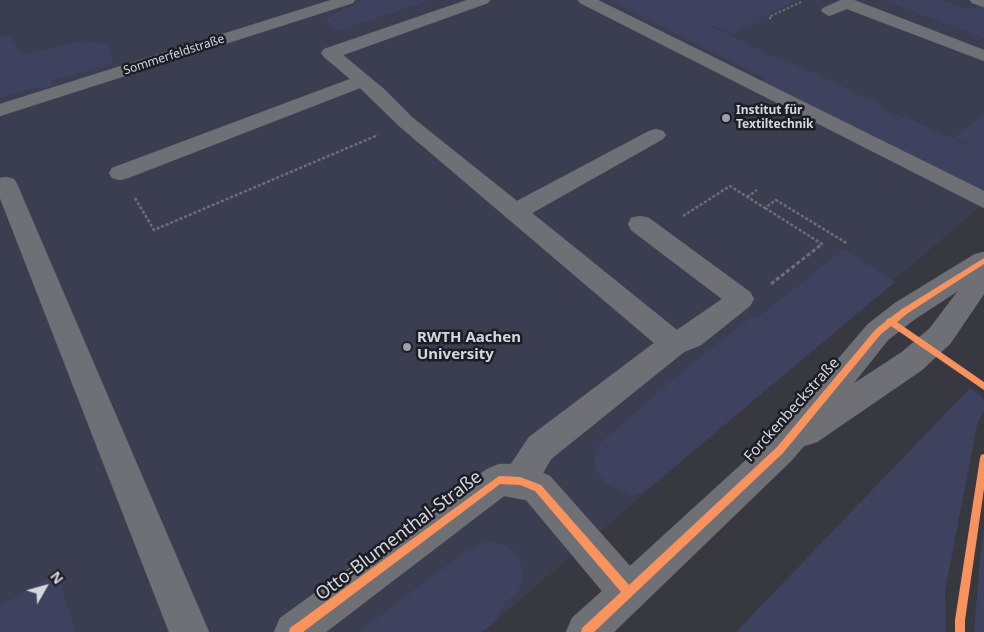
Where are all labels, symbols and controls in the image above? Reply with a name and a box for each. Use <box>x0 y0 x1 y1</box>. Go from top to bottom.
street label: Sommerfeldstraße <box>122 32 226 78</box>
place label: Institut für Textiltechnik <box>736 104 814 132</box>
marker: Institut für Textiltechnik <box>720 112 732 124</box>
place label: RWTH Aachen University <box>417 329 521 364</box>
marker: RWTH Aachen University <box>401 341 413 353</box>
street label: Forckenbeckstraße <box>741 354 843 466</box>
street label: Otto-Blumenthal-Straße <box>312 466 486 606</box>
north arrow <box>20 562 70 612</box>
text: N <box>46 567 68 588</box>

